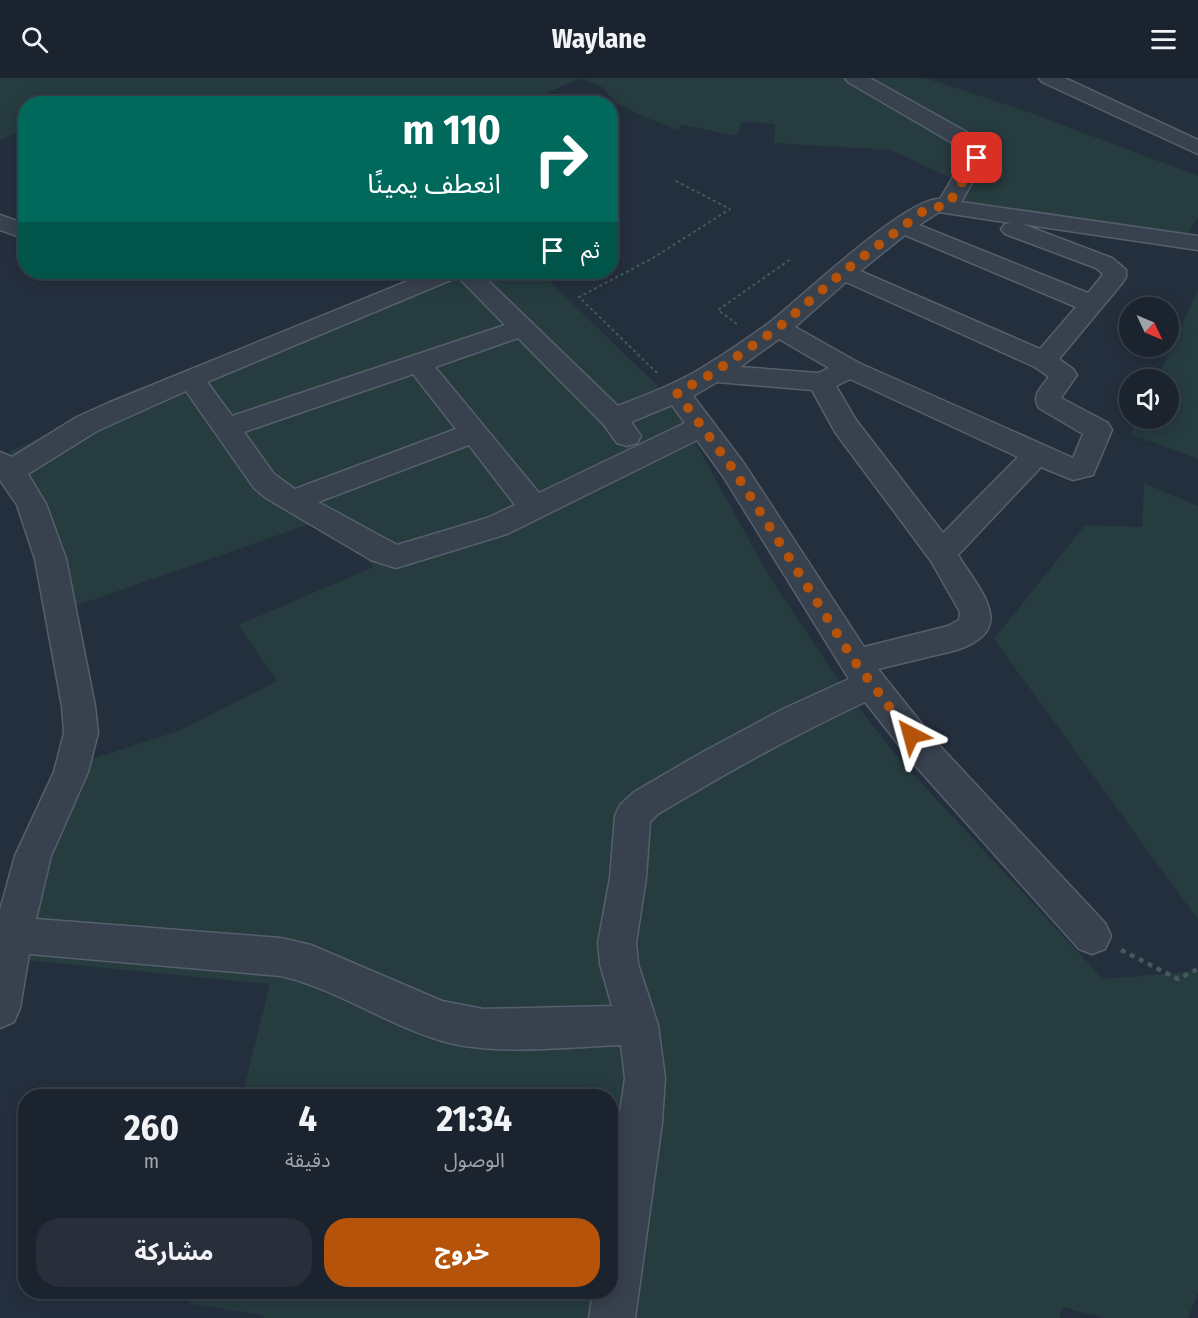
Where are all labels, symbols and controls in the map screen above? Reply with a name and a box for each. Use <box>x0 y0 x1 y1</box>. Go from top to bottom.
icon: search <box>18 23 51 56</box>
text: Waylane <box>552 23 646 55</box>
icon: menu <box>1147 23 1180 56</box>
text: 110 m <box>402 105 501 155</box>
icon: right <box>522 120 600 198</box>
pin <box>951 132 1002 183</box>
icon: arrive <box>960 141 993 174</box>
text: انعطف يمينًا <box>367 168 501 200</box>
icon: arrive <box>536 234 569 267</box>
text: ثم <box>581 237 600 264</box>
north arrow <box>1119 297 1179 357</box>
map controls <box>1119 297 1179 429</box>
button: sound <box>1119 369 1179 429</box>
position arrow <box>879 703 943 767</box>
text: 4 <box>299 1097 317 1141</box>
text: 21:34 <box>437 1097 512 1141</box>
text: 260 <box>124 1106 179 1150</box>
text: دقيقة <box>285 1148 331 1172</box>
text: الوصول <box>444 1148 505 1172</box>
text: m <box>144 1149 159 1173</box>
button: مشاركة <box>36 1218 312 1287</box>
button: خروج <box>324 1218 600 1287</box>

